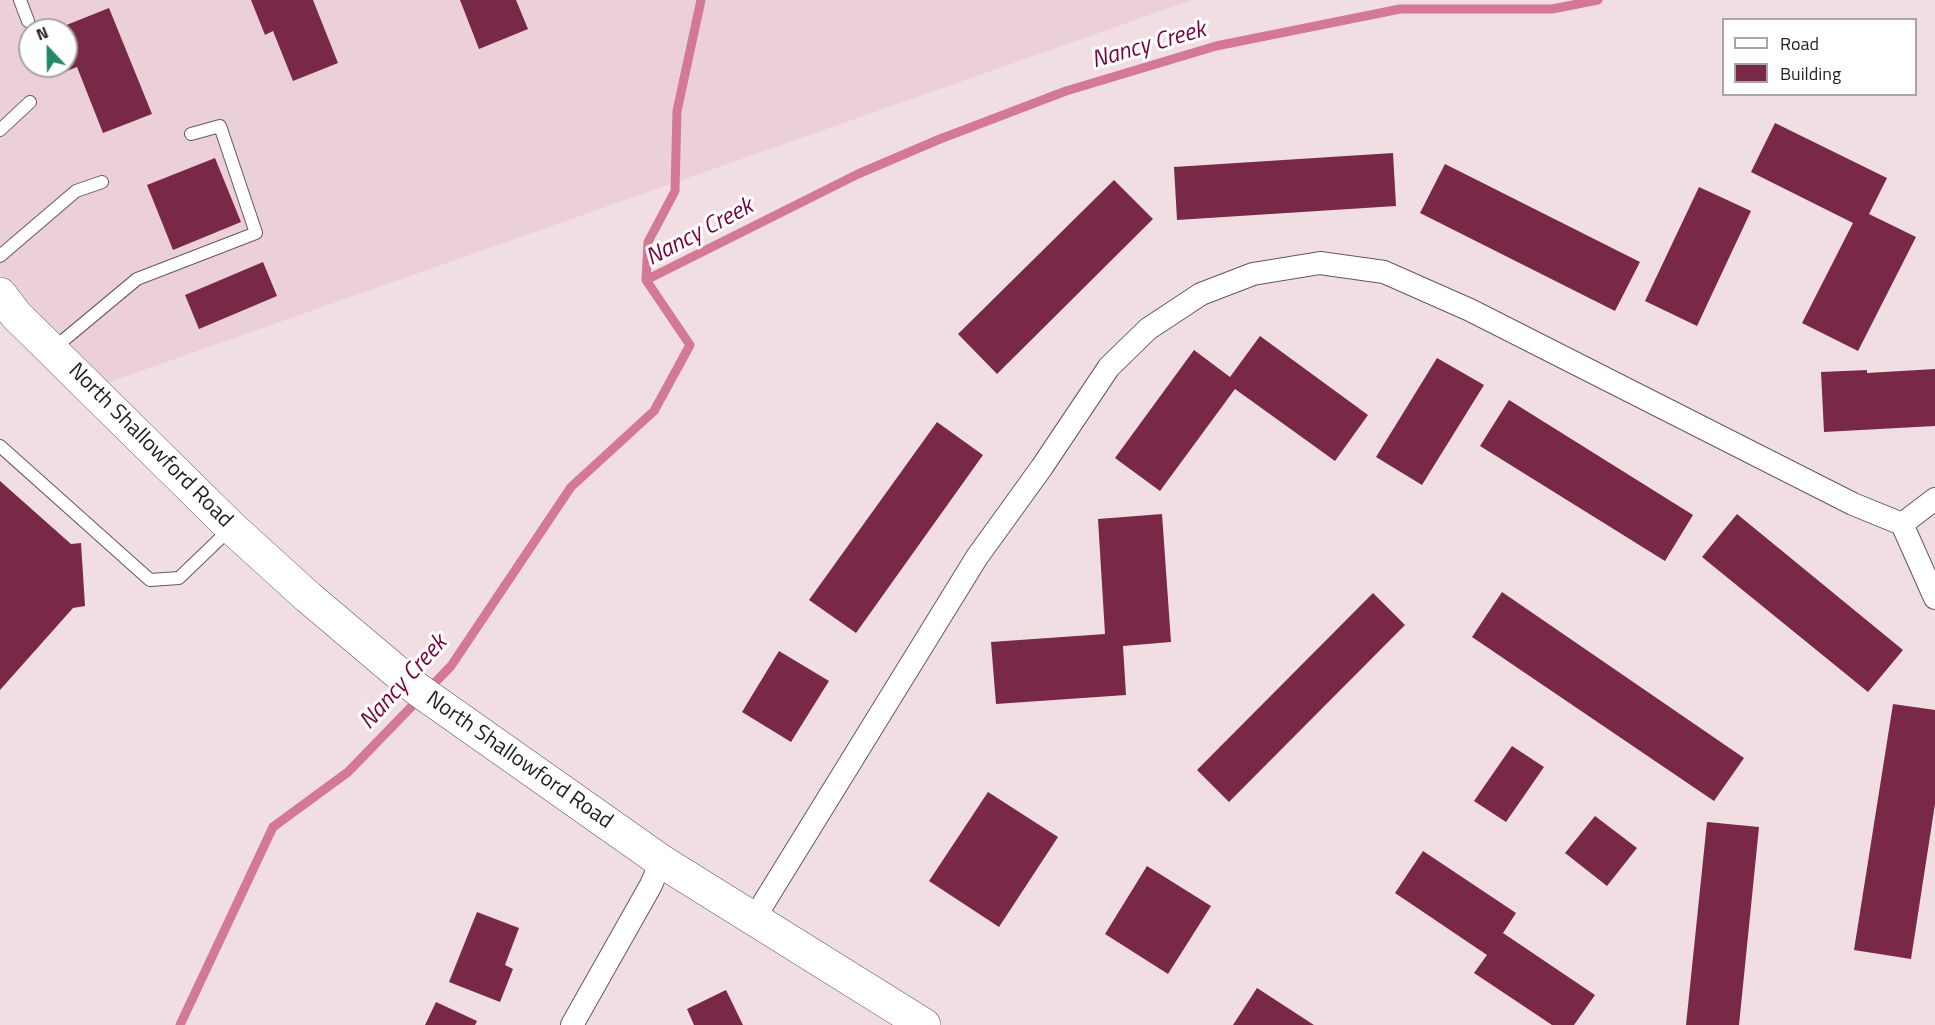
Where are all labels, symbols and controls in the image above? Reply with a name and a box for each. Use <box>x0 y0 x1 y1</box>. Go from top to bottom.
water label: Nancy Creek <box>1089 16 1209 76</box>
north arrow <box>18 18 78 78</box>
legend <box>1722 18 1917 96</box>
text: N <box>32 20 52 46</box>
text: Road <box>1780 30 1819 57</box>
text: Building <box>1780 60 1841 87</box>
water label: Nancy Creek <box>642 193 758 273</box>
street label: North Shallowford Road <box>62 358 238 534</box>
water label: Nancy Creek <box>354 630 454 736</box>
street label: North Shallowford Road <box>421 687 617 835</box>

